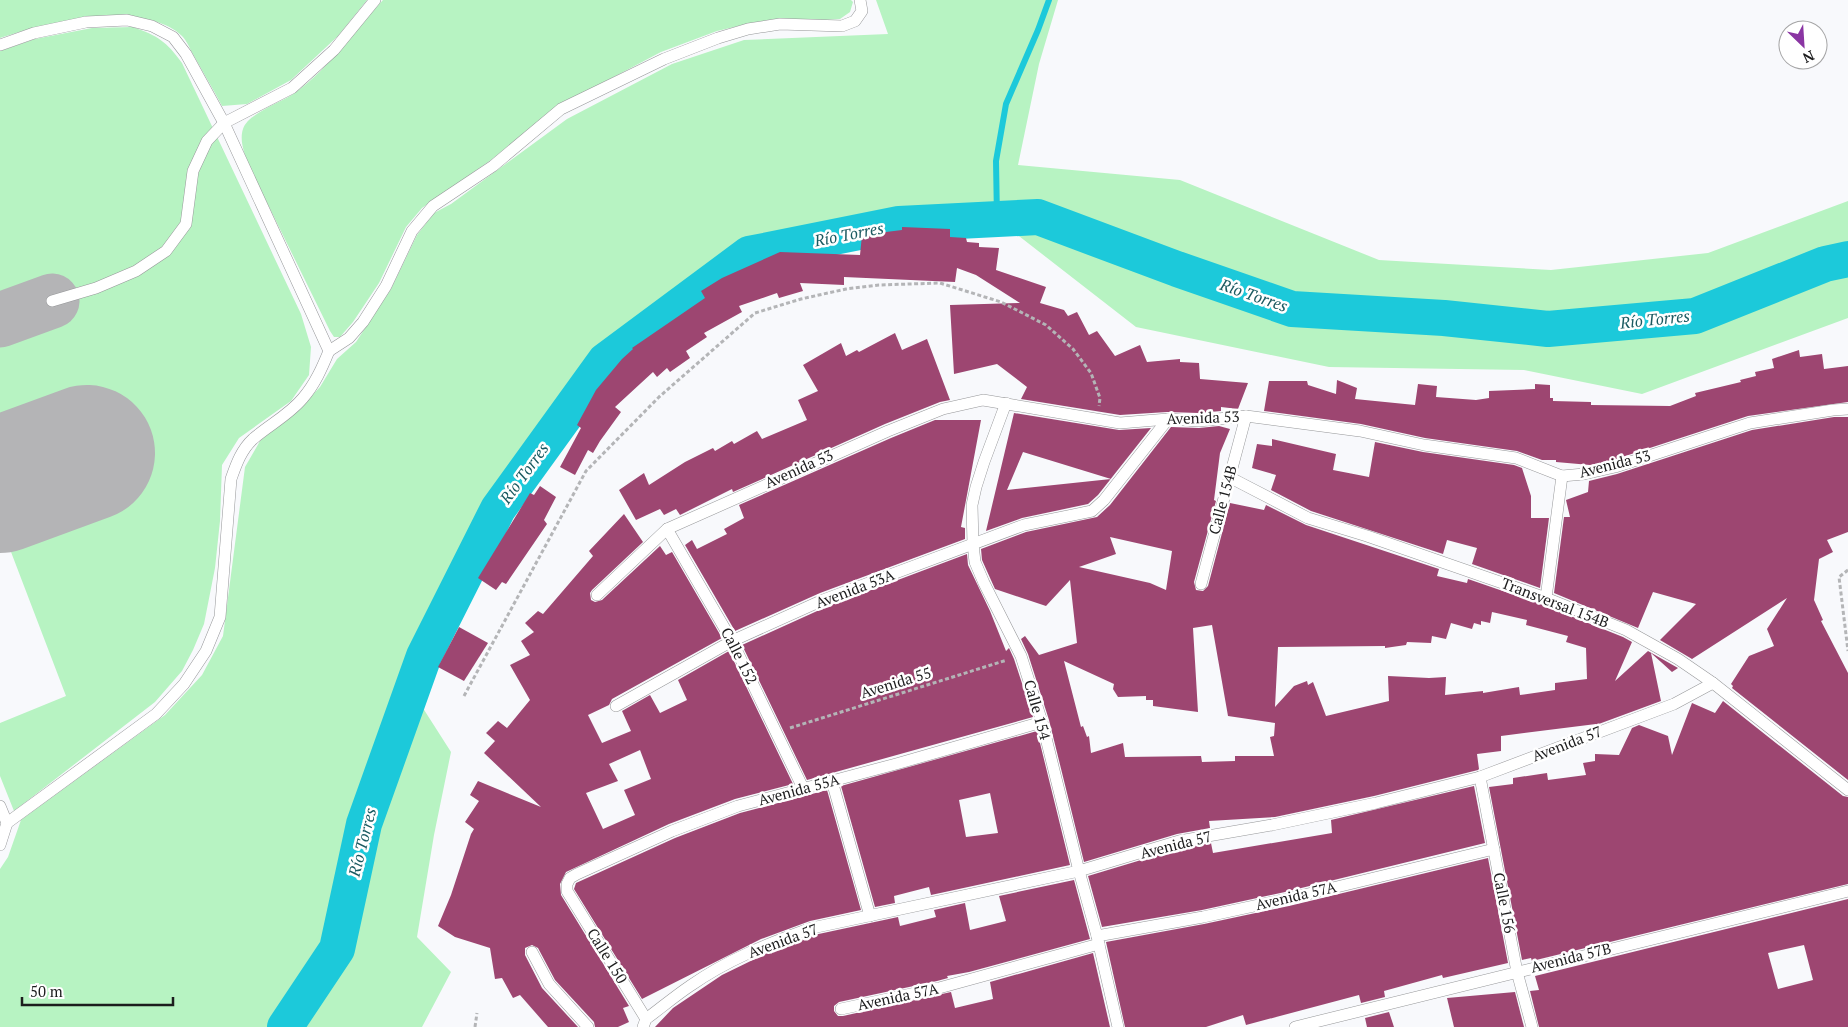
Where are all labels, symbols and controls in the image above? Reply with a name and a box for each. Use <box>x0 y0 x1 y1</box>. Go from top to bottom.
north arrow <box>1778 20 1828 70</box>
text: N <box>1800 46 1818 68</box>
water label: Río Torres <box>812 216 886 252</box>
water label: Río Torres <box>1216 273 1291 317</box>
water label: Río Torres <box>1618 304 1691 334</box>
street label: Avenida 53 <box>1166 406 1240 428</box>
water label: Río Torres <box>494 438 554 509</box>
street label: Avenida 53 <box>761 444 836 492</box>
street label: Avenida 53 <box>1577 444 1653 482</box>
street label: Calle 154B <box>1203 463 1241 536</box>
street label: Avenida 53A <box>812 564 898 612</box>
street label: Transversal 154B <box>1499 572 1612 632</box>
street label: Calle 152 <box>717 624 763 687</box>
street label: Avenida 55 <box>858 662 934 702</box>
street label: Calle 154 <box>1020 677 1056 742</box>
street label: Avenida 57 <box>1529 721 1604 765</box>
street label: Avenida 55A <box>756 768 842 809</box>
water label: Río Torres <box>343 805 381 880</box>
street label: Avenida 57 <box>1138 825 1214 863</box>
street label: Calle 156 <box>1489 871 1521 935</box>
street label: Avenida 57A <box>1253 876 1339 914</box>
street label: Avenida 57 <box>745 918 820 962</box>
street label: Calle 150 <box>583 924 633 987</box>
street label: Avenida 57B <box>1528 937 1613 977</box>
scale bar <box>22 974 174 1006</box>
street label: Avenida 57A <box>855 978 941 1014</box>
text: 50 m <box>30 981 63 1001</box>

